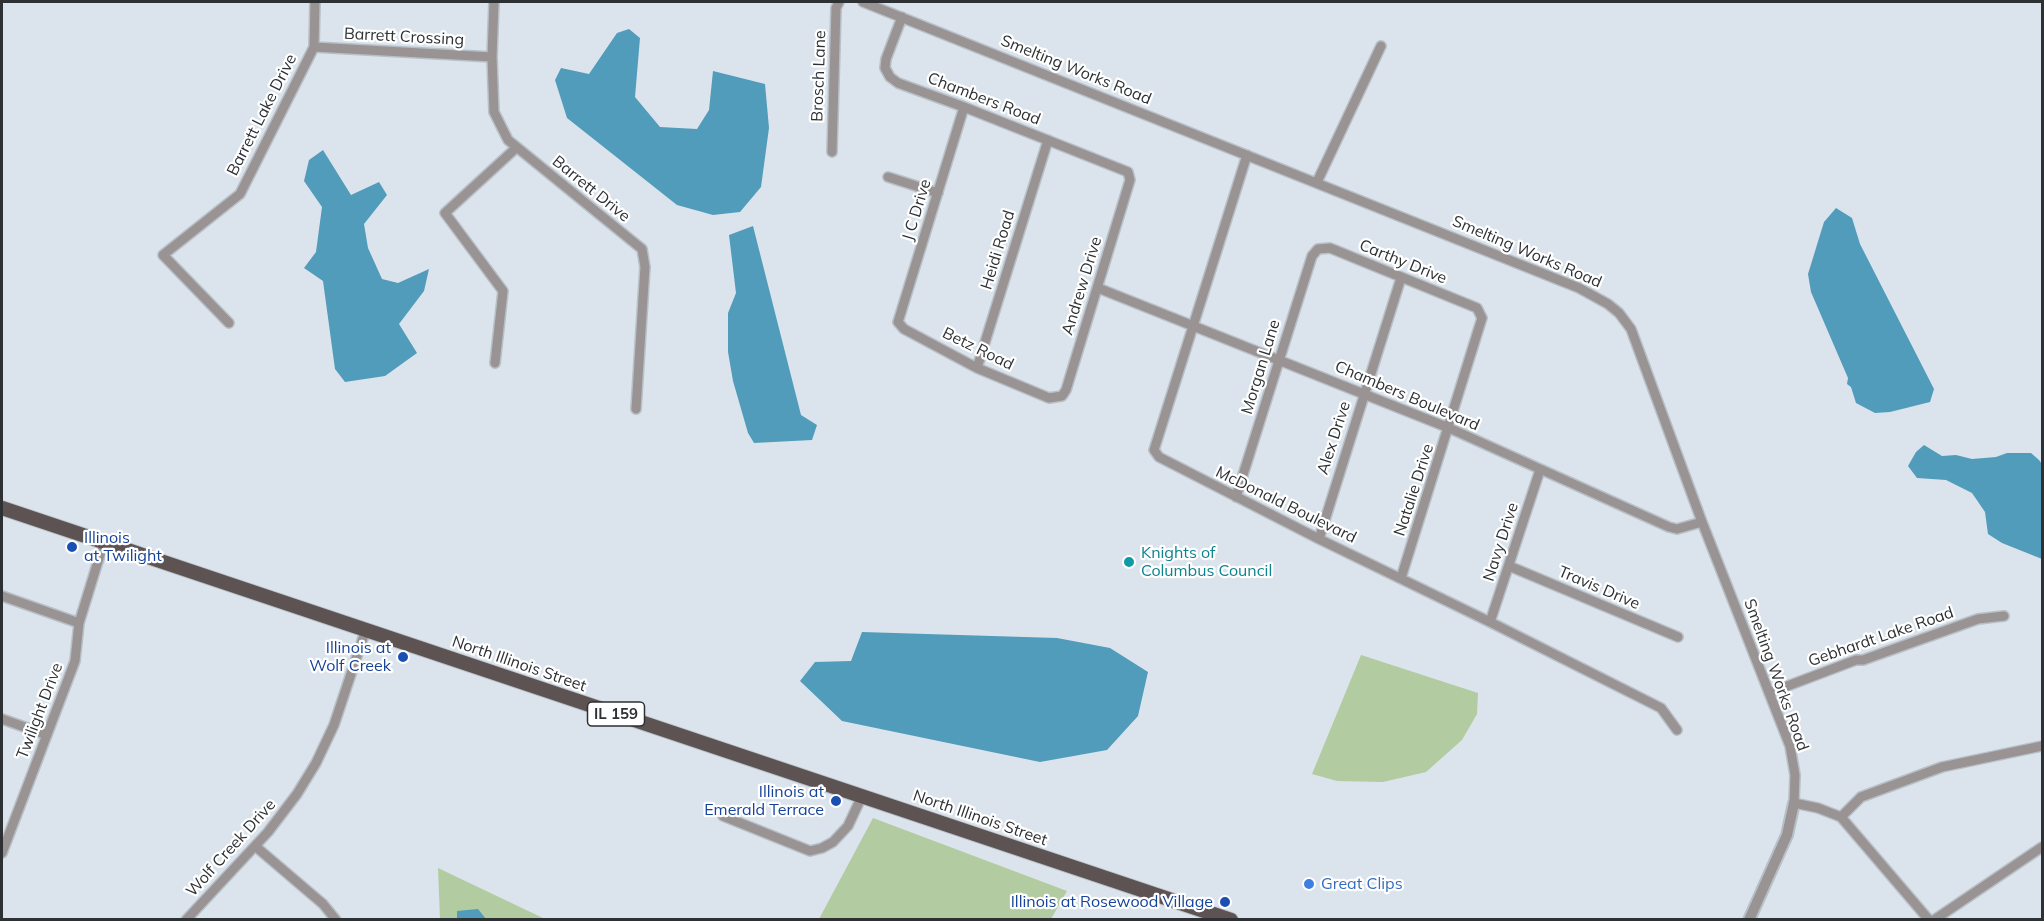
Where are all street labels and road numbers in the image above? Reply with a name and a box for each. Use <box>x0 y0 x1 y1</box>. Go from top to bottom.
street label: Barrett Crossing <box>343 24 465 50</box>
street label: Brosch Lane <box>808 30 830 122</box>
street label: Smelting Works Road <box>998 31 1154 109</box>
street label: Barrett Lake Drive <box>223 51 301 179</box>
street label: Chambers Road <box>925 69 1043 129</box>
street label: Barrett Drive <box>548 152 634 226</box>
street label: J C Drive <box>899 177 935 243</box>
street label: Heidi Road <box>977 208 1019 292</box>
street label: Smelting Works Road <box>1449 212 1605 292</box>
street label: Andrew Drive <box>1058 235 1106 337</box>
street label: Carthy Drive <box>1356 236 1450 288</box>
street label: Morgan Lane <box>1238 317 1284 417</box>
street label: Betz Road <box>939 324 1017 374</box>
street label: Chambers Boulevard <box>1332 357 1482 435</box>
street label: Alex Drive <box>1313 399 1355 477</box>
street label: Natalie Drive <box>1390 441 1438 539</box>
street label: McDonald Boulevard <box>1212 463 1360 547</box>
street label: Navy Drive <box>1479 500 1523 584</box>
street label: Travis Drive <box>1555 562 1643 614</box>
street label: Smelting Works Road <box>1740 596 1812 754</box>
street label: Gebhardt Lake Road <box>1806 603 1956 671</box>
street label: North Illinois Street <box>449 632 589 696</box>
street label: Twilight Drive <box>13 660 67 762</box>
road number: IL 159 <box>588 702 644 726</box>
street label: North Illinois Street <box>910 786 1050 850</box>
street label: Wolf Creek Drive <box>182 795 280 901</box>

